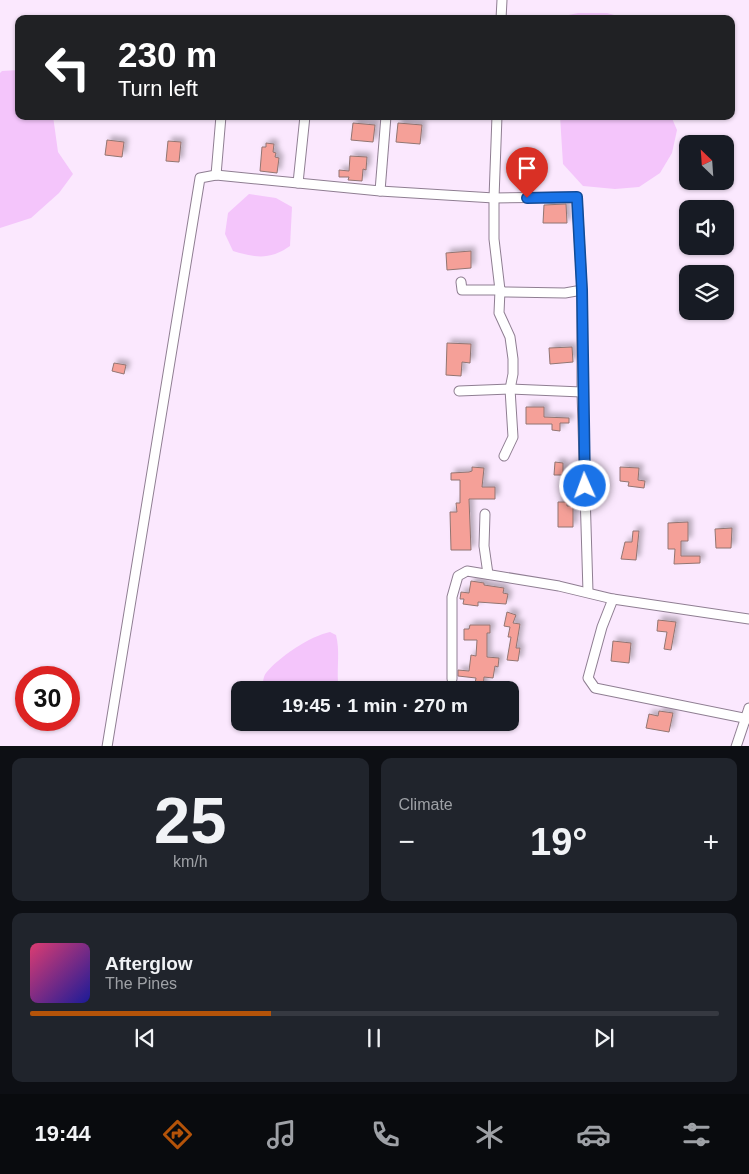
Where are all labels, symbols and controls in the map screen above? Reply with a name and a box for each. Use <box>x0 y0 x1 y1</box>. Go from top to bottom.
icon: left <box>35 35 100 100</box>
text: 230 m <box>118 35 217 74</box>
text: Turn left <box>118 76 198 101</box>
north arrow <box>679 135 734 190</box>
map controls <box>679 135 734 320</box>
pin <box>506 147 548 198</box>
icon: arrive <box>513 154 541 182</box>
button: sound <box>679 200 734 255</box>
button: layers <box>679 265 734 320</box>
position arrow <box>558 459 610 511</box>
speed limit sign: 30 <box>15 666 80 731</box>
text: 19:45 · 1 min · 270 m <box>282 695 468 716</box>
text: 25 <box>154 784 226 857</box>
text: Climate <box>399 796 453 813</box>
text: 19° <box>530 821 587 863</box>
text: − <box>399 826 415 857</box>
text: + <box>703 826 719 857</box>
text: km/h <box>173 853 208 870</box>
text: Afterglow <box>105 953 193 974</box>
text: The Pines <box>105 975 177 992</box>
icon: previous <box>131 1024 159 1052</box>
icon: pause <box>360 1024 388 1052</box>
icon: next <box>590 1024 618 1052</box>
icon: directions <box>160 1117 195 1152</box>
icon: music <box>264 1117 299 1152</box>
icon: phone <box>368 1117 403 1152</box>
icon: climate <box>472 1117 507 1152</box>
icon: car <box>576 1117 611 1152</box>
icon: filters <box>679 1117 714 1152</box>
text: 19:44 <box>34 1121 91 1146</box>

